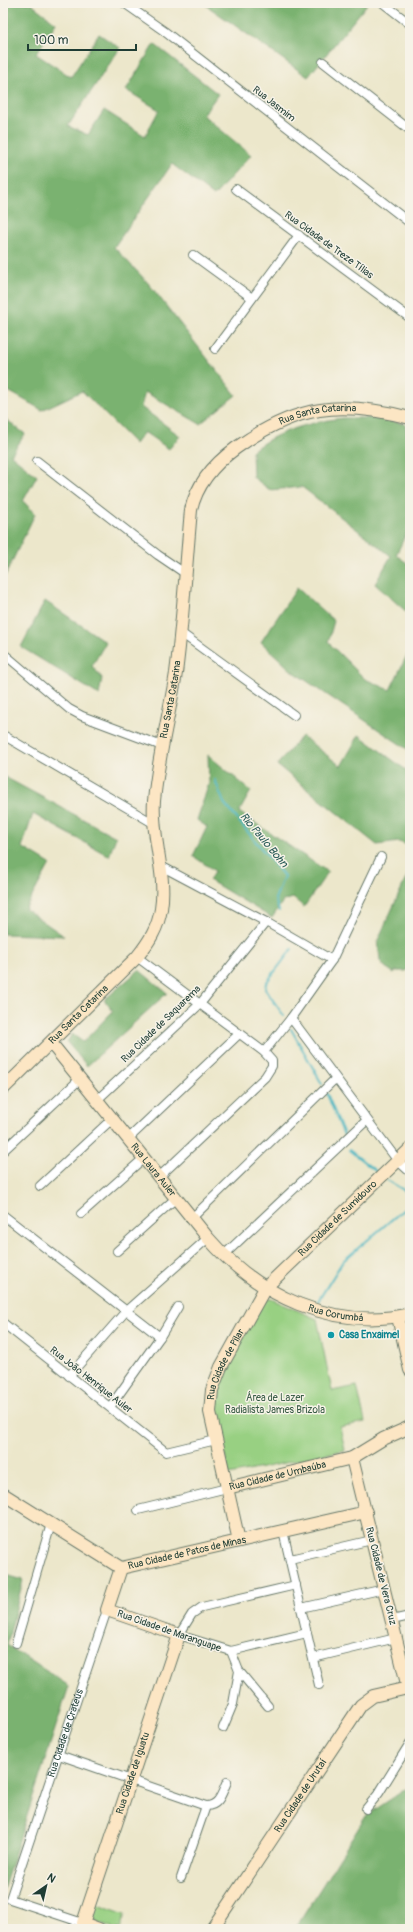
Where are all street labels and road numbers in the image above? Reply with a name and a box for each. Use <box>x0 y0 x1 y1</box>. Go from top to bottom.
street label: Rua Jasmim <box>250 84 298 124</box>
street label: Rua Cidade de Treze Tílias <box>282 209 376 282</box>
street label: Rua Santa Catarina <box>277 402 357 428</box>
street label: Rua Santa Catarina <box>158 659 184 739</box>
street label: Rua Santa Catarina <box>46 982 111 1047</box>
street label: Rua Cidade de Saquarema <box>119 983 204 1065</box>
street label: Rua Laura Auler <box>128 1141 179 1199</box>
street label: Rua Cidade de Sumidouro <box>296 1177 380 1259</box>
street label: Rua Corumbá <box>307 1302 364 1324</box>
street label: Rua Cidade de Pilar <box>205 1326 247 1400</box>
street label: Rua João Henrique Auler <box>48 1344 135 1416</box>
street label: Rua Cidade de Umbaúba <box>228 1458 328 1493</box>
street label: Rua Cidade de Vera Cruz <box>363 1526 399 1626</box>
street label: Rua Cidade de Patos de Minas <box>127 1533 248 1572</box>
street label: Rua Cidade de Maranguape <box>115 1608 223 1654</box>
street label: Rua Cidade de Crateús <box>45 1687 86 1779</box>
street label: Rua Cidade de Iguatu <box>114 1731 152 1816</box>
street label: Rua Cidade de Urutaí <box>272 1756 330 1835</box>

